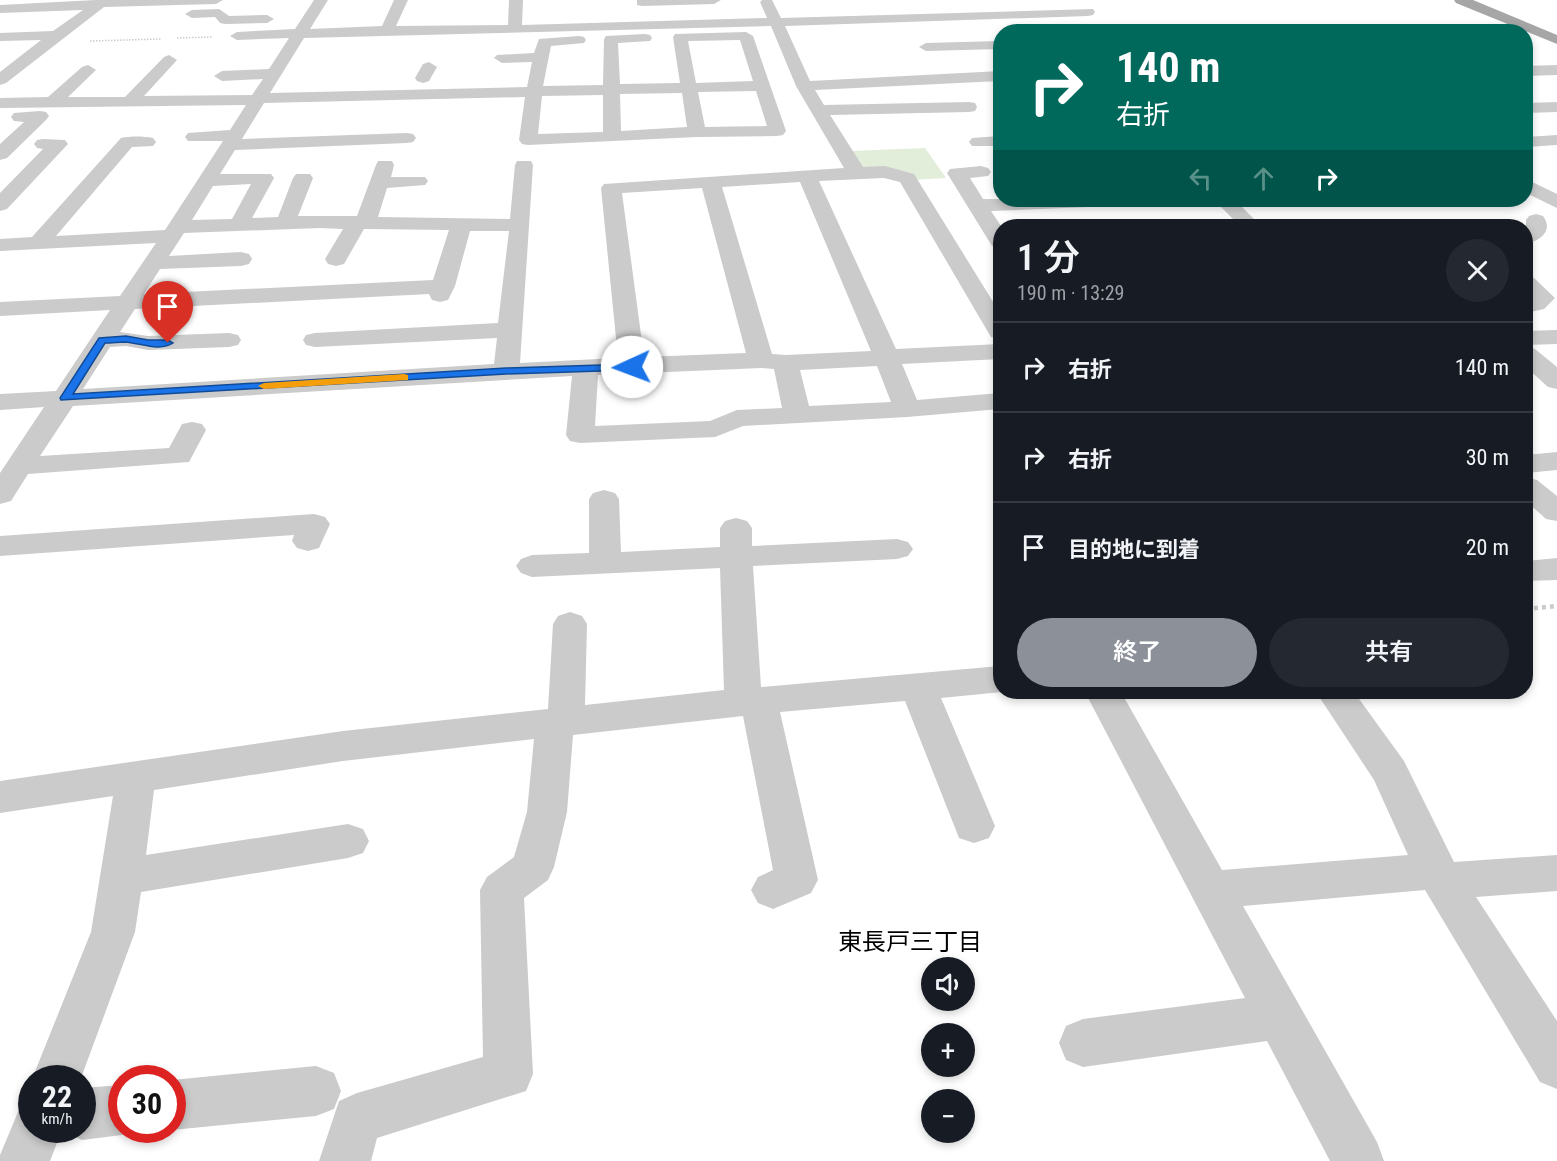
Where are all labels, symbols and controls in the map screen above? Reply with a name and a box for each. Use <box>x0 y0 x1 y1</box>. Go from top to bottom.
text: 140 m <box>1116 43 1221 92</box>
icon: right <box>1017 48 1095 126</box>
text: 右折 <box>1116 99 1170 131</box>
icon: left <box>1184 162 1217 195</box>
icon: ahead <box>1247 162 1280 195</box>
icon: right <box>1310 162 1343 195</box>
text: 1 分 <box>1017 237 1079 279</box>
button: close <box>1446 239 1509 302</box>
pin <box>142 281 193 343</box>
text: 190 m · 13:29 <box>1017 281 1124 305</box>
icon: arrive <box>151 290 184 323</box>
position arrow <box>600 335 664 399</box>
icon: right <box>1017 351 1050 384</box>
text: 140 m <box>1455 355 1509 380</box>
text: 右折 <box>1068 357 1112 382</box>
icon: right <box>1017 441 1050 474</box>
text: 30 m <box>1466 445 1509 470</box>
text: 右折 <box>1068 447 1112 472</box>
icon: arrive <box>1017 531 1050 564</box>
text: 20 m <box>1466 535 1509 560</box>
text: 目的地に到着 <box>1068 537 1200 562</box>
button: 終了 <box>1017 618 1257 687</box>
button: 共有 <box>1269 618 1509 687</box>
district label: 東長戸三丁目 <box>838 928 982 956</box>
map controls <box>921 957 975 1143</box>
button: sound <box>921 957 975 1011</box>
button: + <box>921 1023 975 1077</box>
speed limit sign: 30 <box>108 1065 186 1143</box>
text: 22 <box>42 1079 72 1114</box>
button: − <box>921 1089 975 1143</box>
text: km/h <box>42 1110 72 1128</box>

